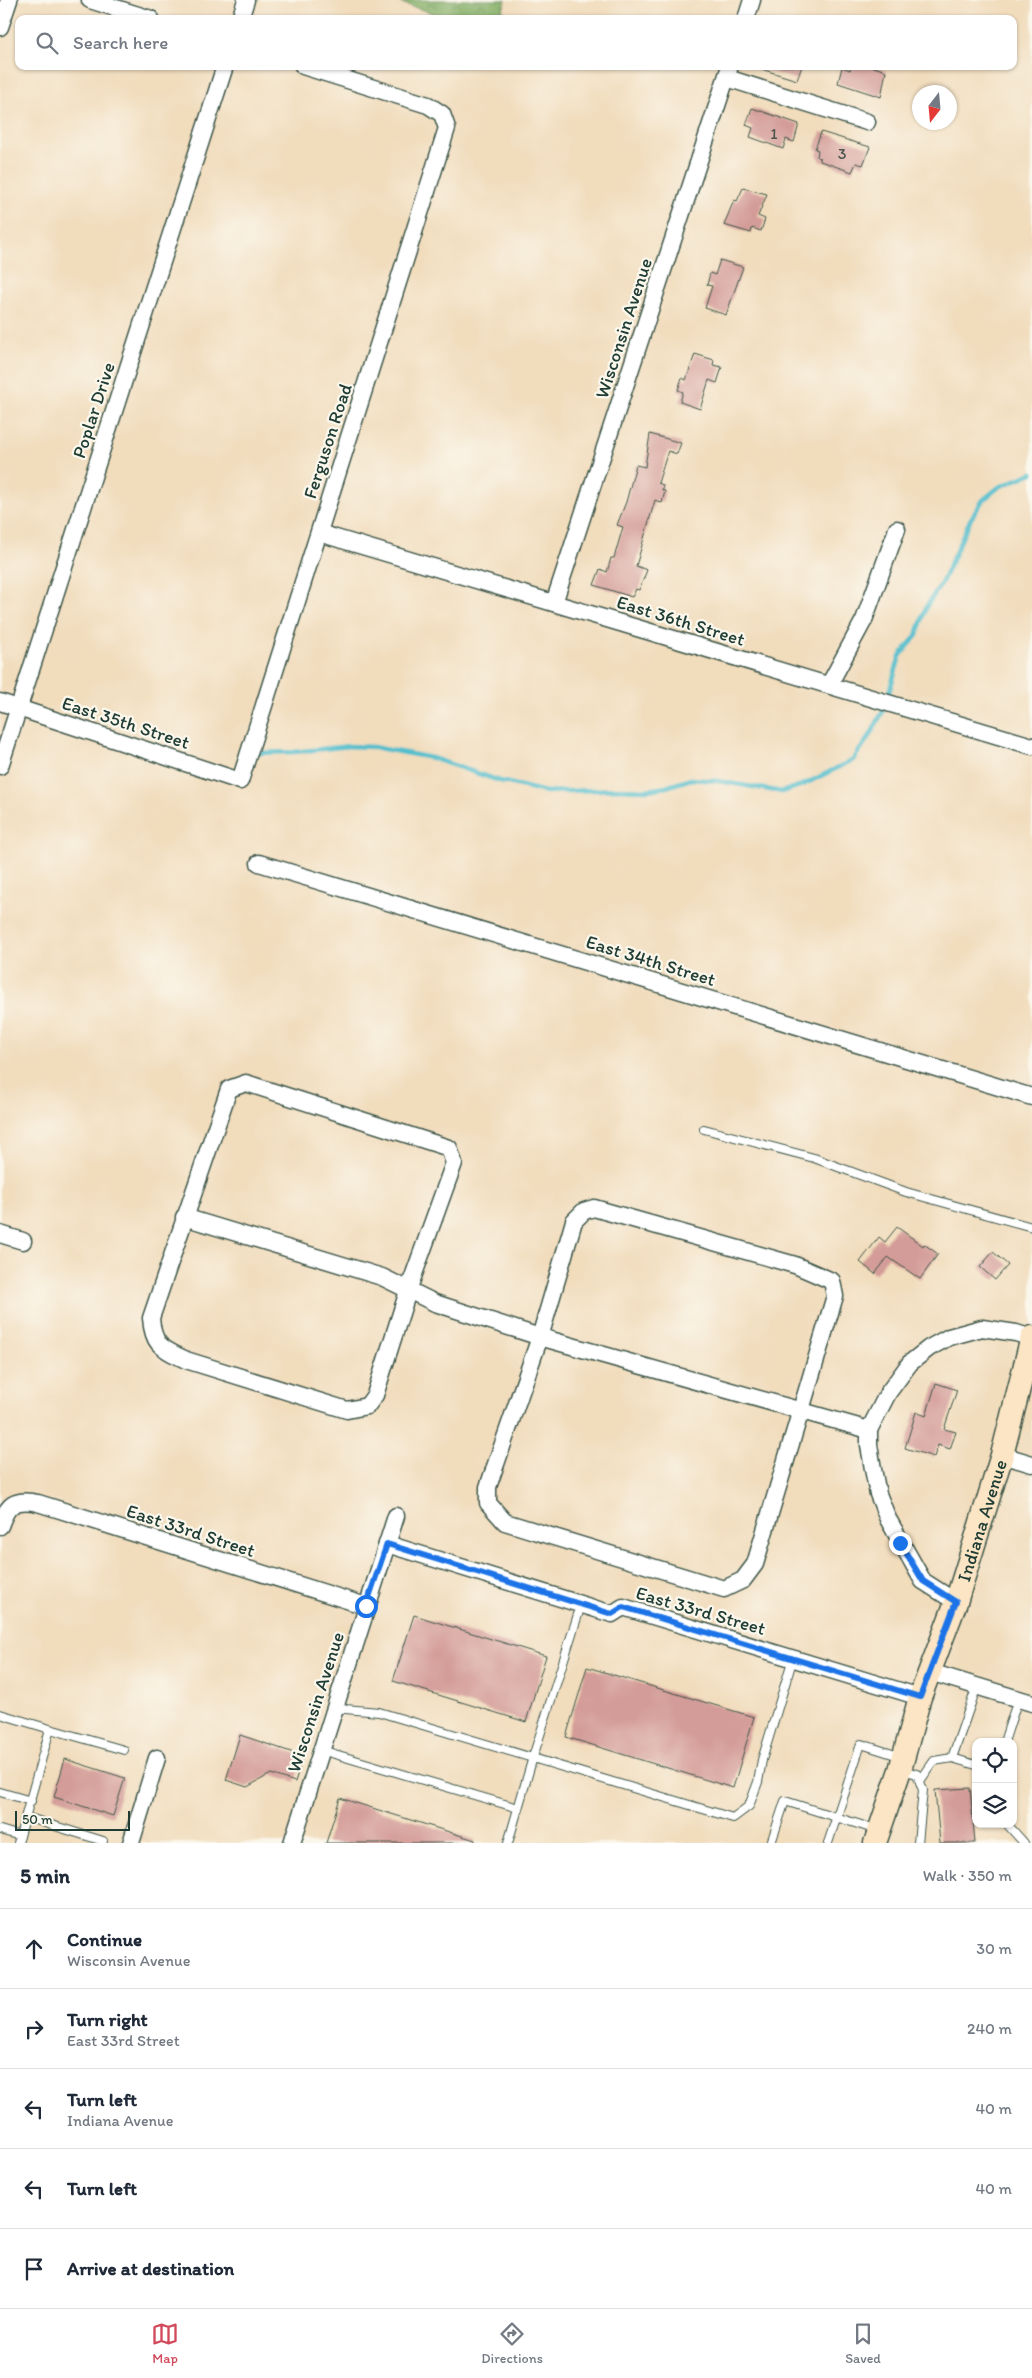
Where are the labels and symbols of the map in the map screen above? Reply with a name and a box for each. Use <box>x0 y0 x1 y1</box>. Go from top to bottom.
north arrow <box>912 85 957 130</box>
house number: 1 <box>770 124 778 143</box>
house number: 3 <box>838 144 847 163</box>
street label: Wisconsin Avenue <box>590 255 657 401</box>
street label: Poplar Drive <box>67 359 120 461</box>
street label: Ferguson Road <box>298 381 357 502</box>
street label: East 36th Street <box>614 590 748 651</box>
street label: East 35th Street <box>59 691 193 754</box>
street label: East 34th Street <box>583 930 718 991</box>
street label: Indiana Avenue <box>952 1457 1012 1584</box>
street label: East 33rd Street <box>124 1499 258 1562</box>
route end <box>889 1532 912 1555</box>
street label: East 33rd Street <box>633 1581 768 1640</box>
route start <box>355 1595 378 1618</box>
street label: Wisconsin Avenue <box>282 1629 349 1775</box>
scale bar <box>15 1808 130 1831</box>

